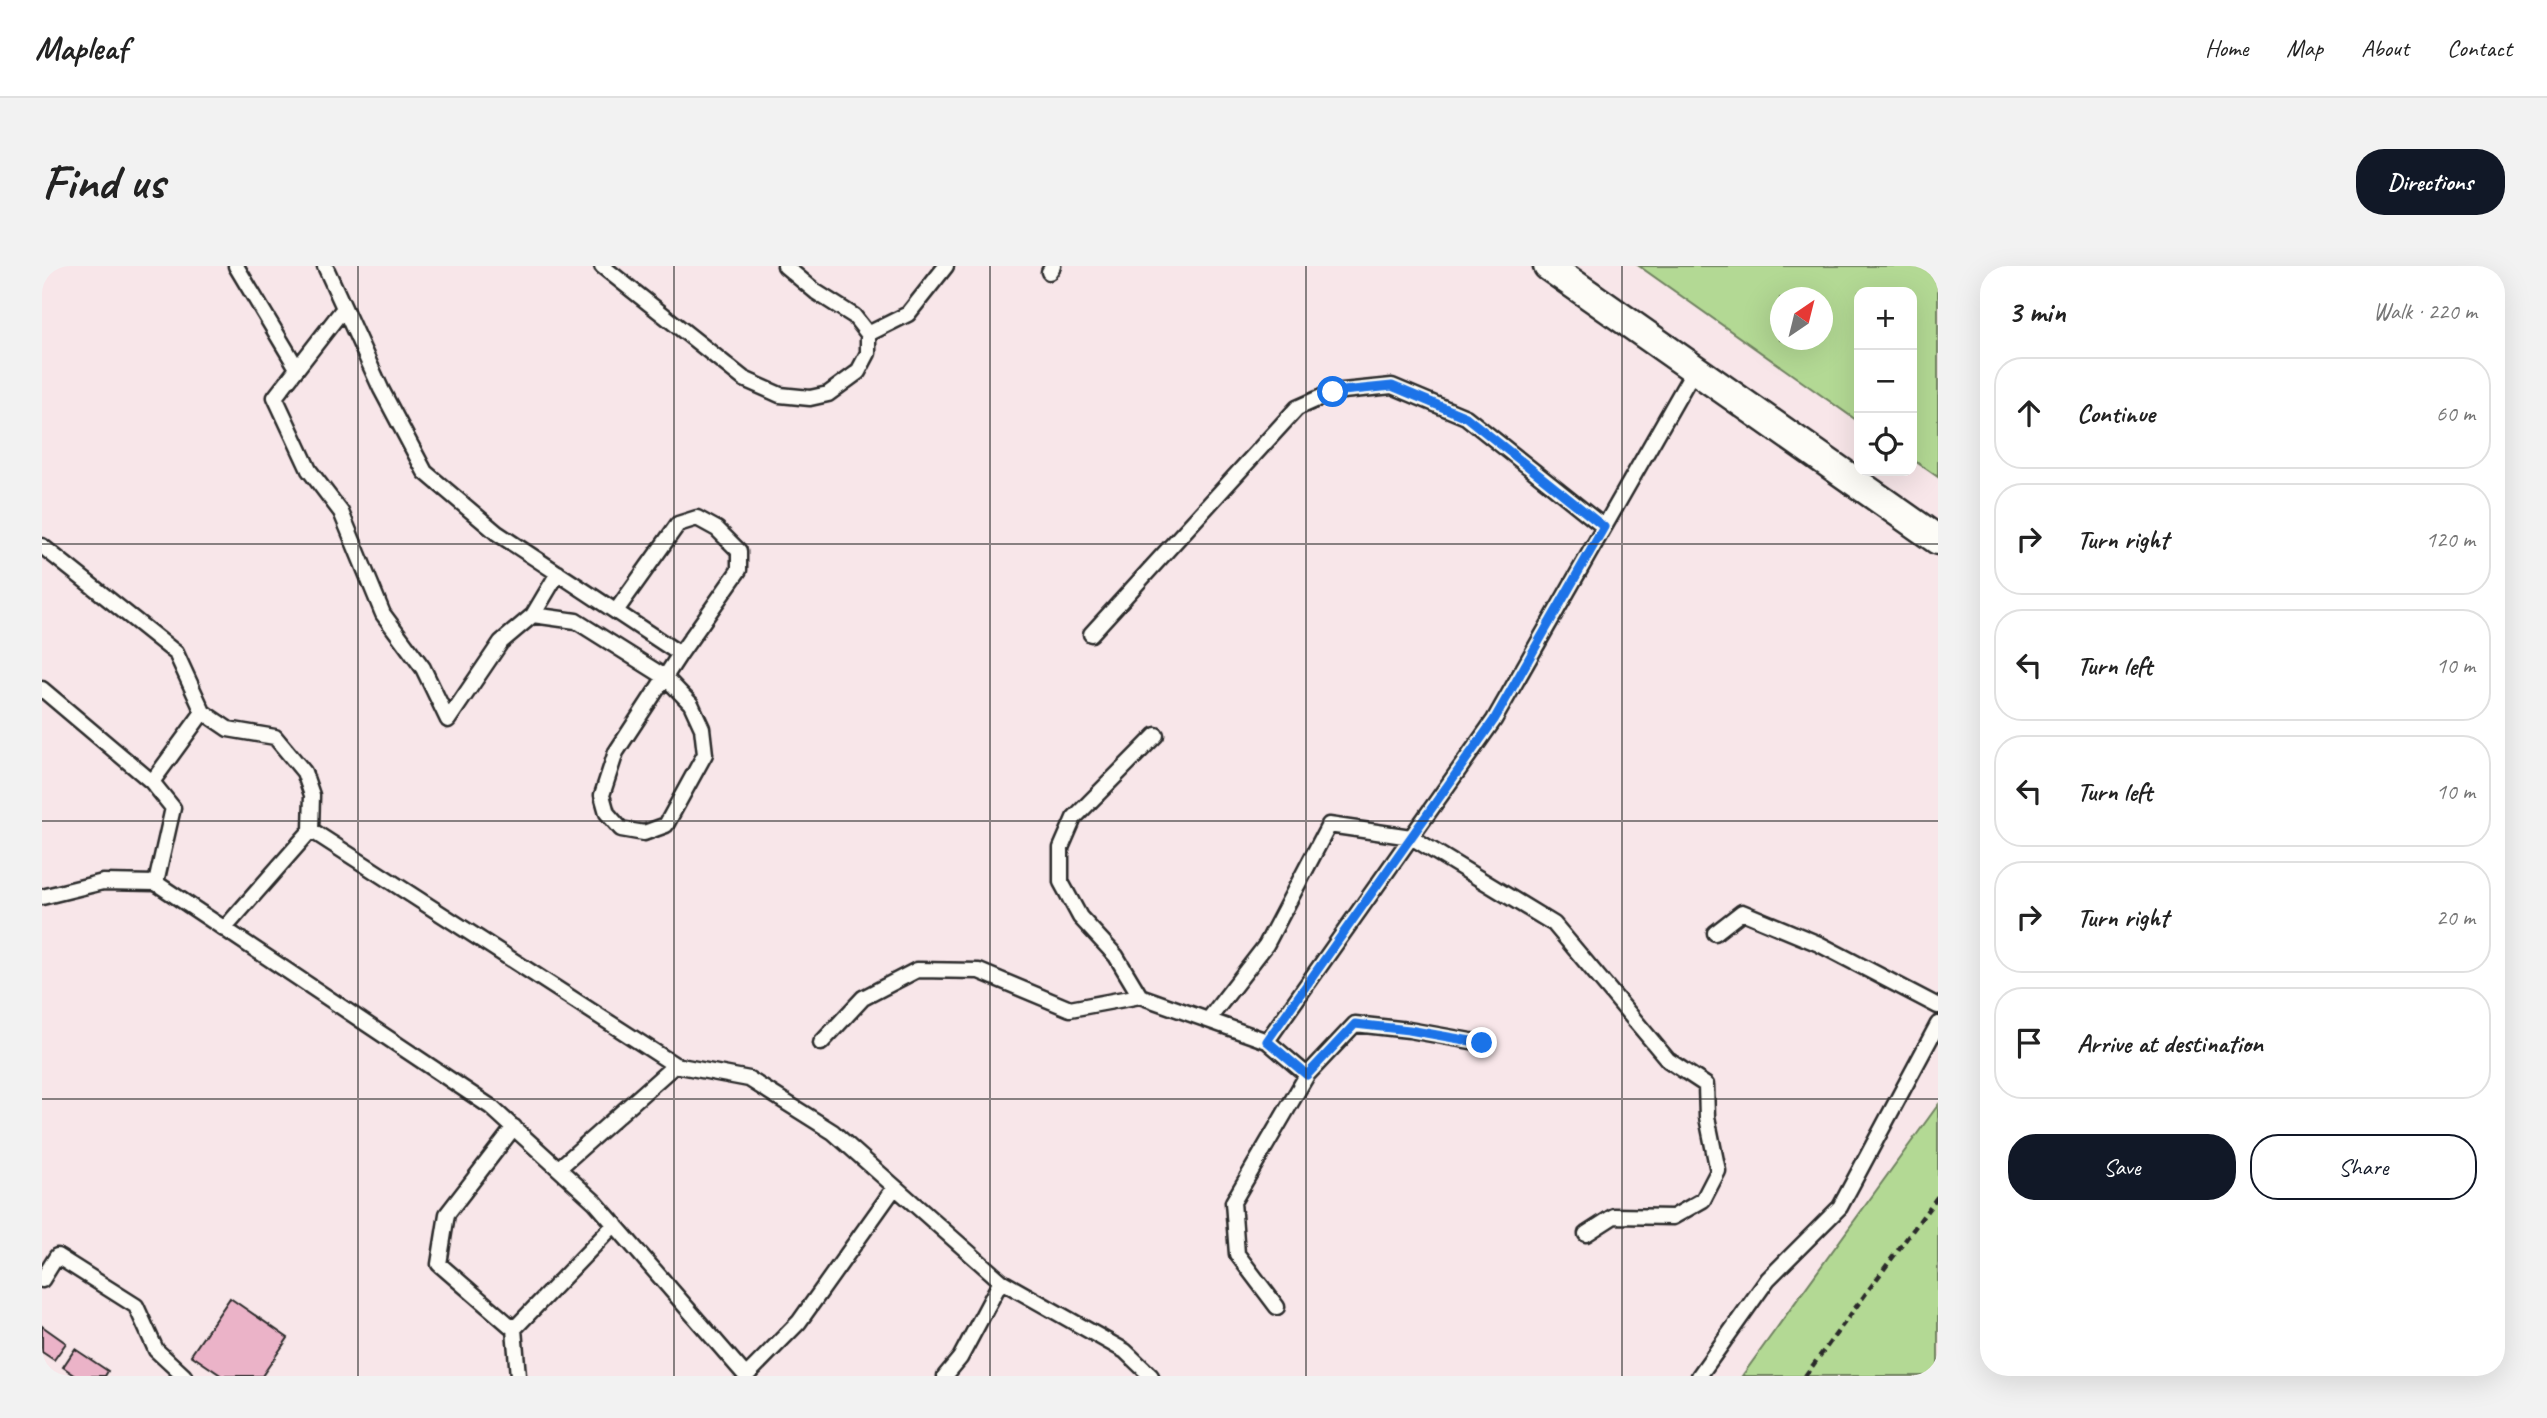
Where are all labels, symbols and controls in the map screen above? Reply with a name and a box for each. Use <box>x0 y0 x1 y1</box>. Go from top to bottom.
text: Mapleaf <box>35 27 127 69</box>
text: Home <box>2205 33 2248 63</box>
text: Map <box>2286 33 2323 63</box>
text: About <box>2361 33 2409 63</box>
text: Contact <box>2447 33 2512 63</box>
button: Directions <box>2356 149 2505 215</box>
text: Find us <box>42 151 164 213</box>
north arrow <box>1770 287 1833 350</box>
map controls <box>1854 287 1917 476</box>
button: + <box>1854 287 1917 350</box>
text: 3 min <box>2008 293 2065 331</box>
text: Walk · 220 m <box>2373 297 2477 326</box>
button: − <box>1854 350 1917 413</box>
route start <box>1317 376 1348 407</box>
icon: ahead <box>2010 394 2048 432</box>
text: Continue <box>2077 397 2155 430</box>
text: 60 m <box>2436 399 2475 428</box>
button: locate <box>1854 413 1917 476</box>
icon: right <box>2010 520 2048 558</box>
text: Turn right <box>2077 523 2168 556</box>
text: 120 m <box>2426 525 2475 554</box>
icon: left <box>2010 646 2048 684</box>
text: Turn left <box>2077 649 2152 682</box>
text: 10 m <box>2436 651 2475 680</box>
icon: left <box>2010 772 2048 810</box>
text: Turn left <box>2077 775 2152 808</box>
text: 10 m <box>2436 777 2475 806</box>
icon: right <box>2010 898 2048 936</box>
text: Turn right <box>2077 901 2168 934</box>
text: 20 m <box>2436 903 2475 932</box>
icon: arrive <box>2010 1024 2048 1062</box>
route end <box>1466 1027 1497 1058</box>
text: Arrive at destination <box>2077 1027 2263 1060</box>
button: Save <box>2008 1134 2236 1200</box>
button: Share <box>2250 1134 2477 1200</box>

